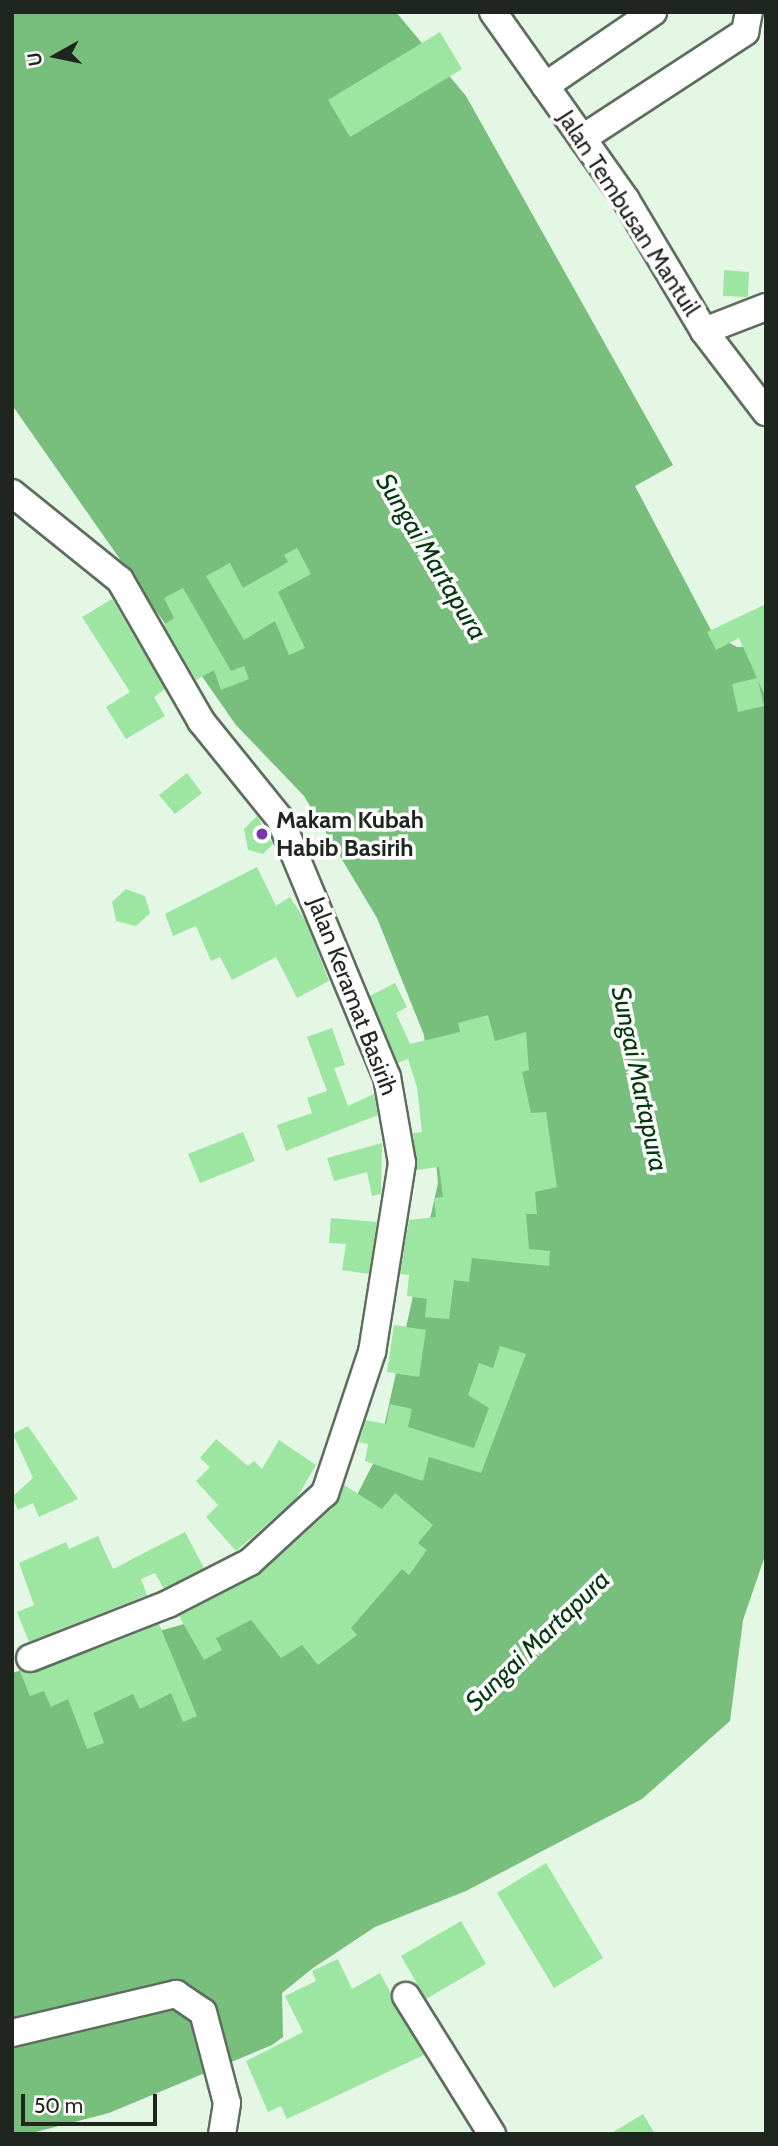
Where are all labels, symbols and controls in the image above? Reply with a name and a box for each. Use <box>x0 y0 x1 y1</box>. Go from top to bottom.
north arrow <box>21 21 91 91</box>
text: U <box>22 51 47 68</box>
street label: Jalan Tembusan Mantuil <box>552 105 706 321</box>
water label: Sungai Martapura <box>369 468 493 646</box>
place label: Makam Kubah Habib Basirih <box>276 806 424 862</box>
marker: Makam Kubah Habib Basirih <box>254 826 270 842</box>
street label: Jalan Keramat Basirih <box>302 893 404 1099</box>
water label: Sungai Martapura <box>604 984 674 1174</box>
water label: Sungai Martapura <box>459 1564 617 1718</box>
scale bar <box>24 2080 161 2124</box>
text: 50 m <box>34 2093 83 2118</box>

